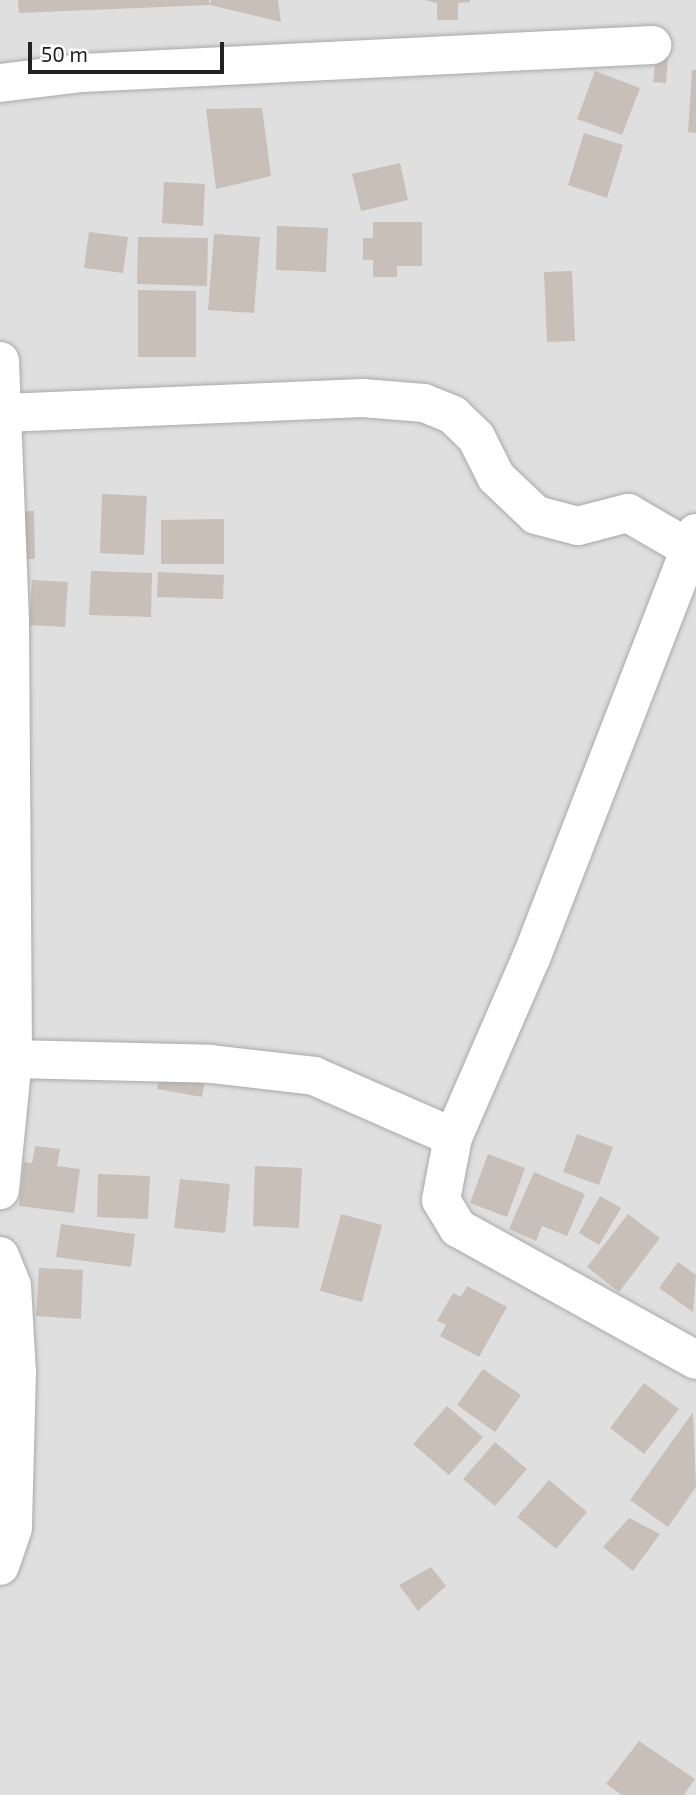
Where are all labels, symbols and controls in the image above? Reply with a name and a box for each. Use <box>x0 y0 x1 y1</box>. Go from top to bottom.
scale bar <box>32 28 228 72</box>
text: 50 m <box>41 41 88 66</box>

